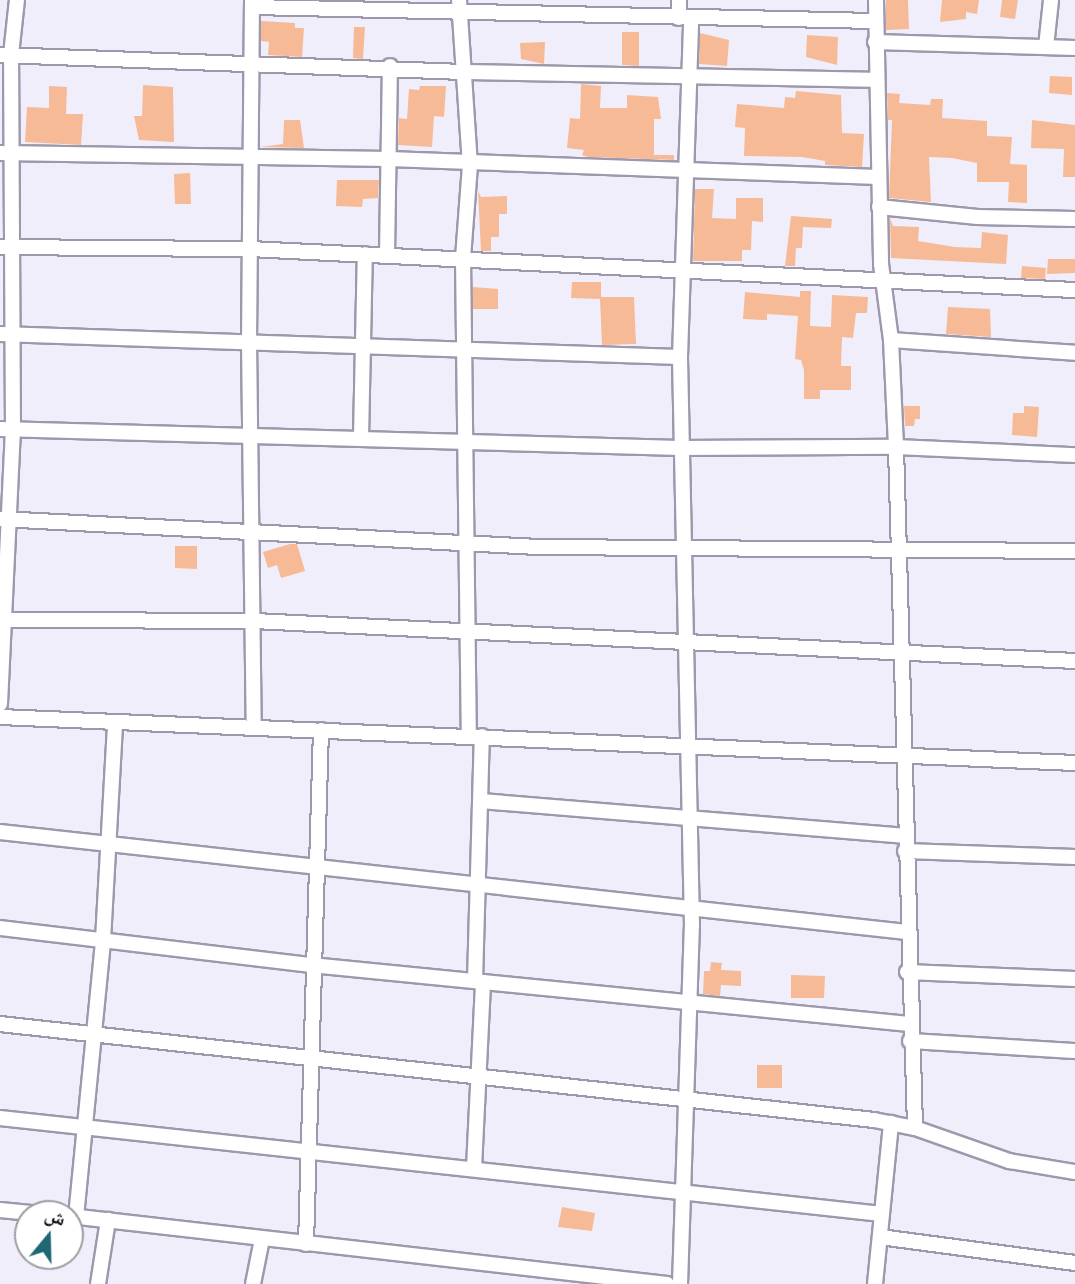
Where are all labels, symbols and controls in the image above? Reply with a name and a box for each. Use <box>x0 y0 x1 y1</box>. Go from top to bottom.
north arrow <box>14 1200 84 1270</box>
text: ش <box>42 1202 69 1231</box>

